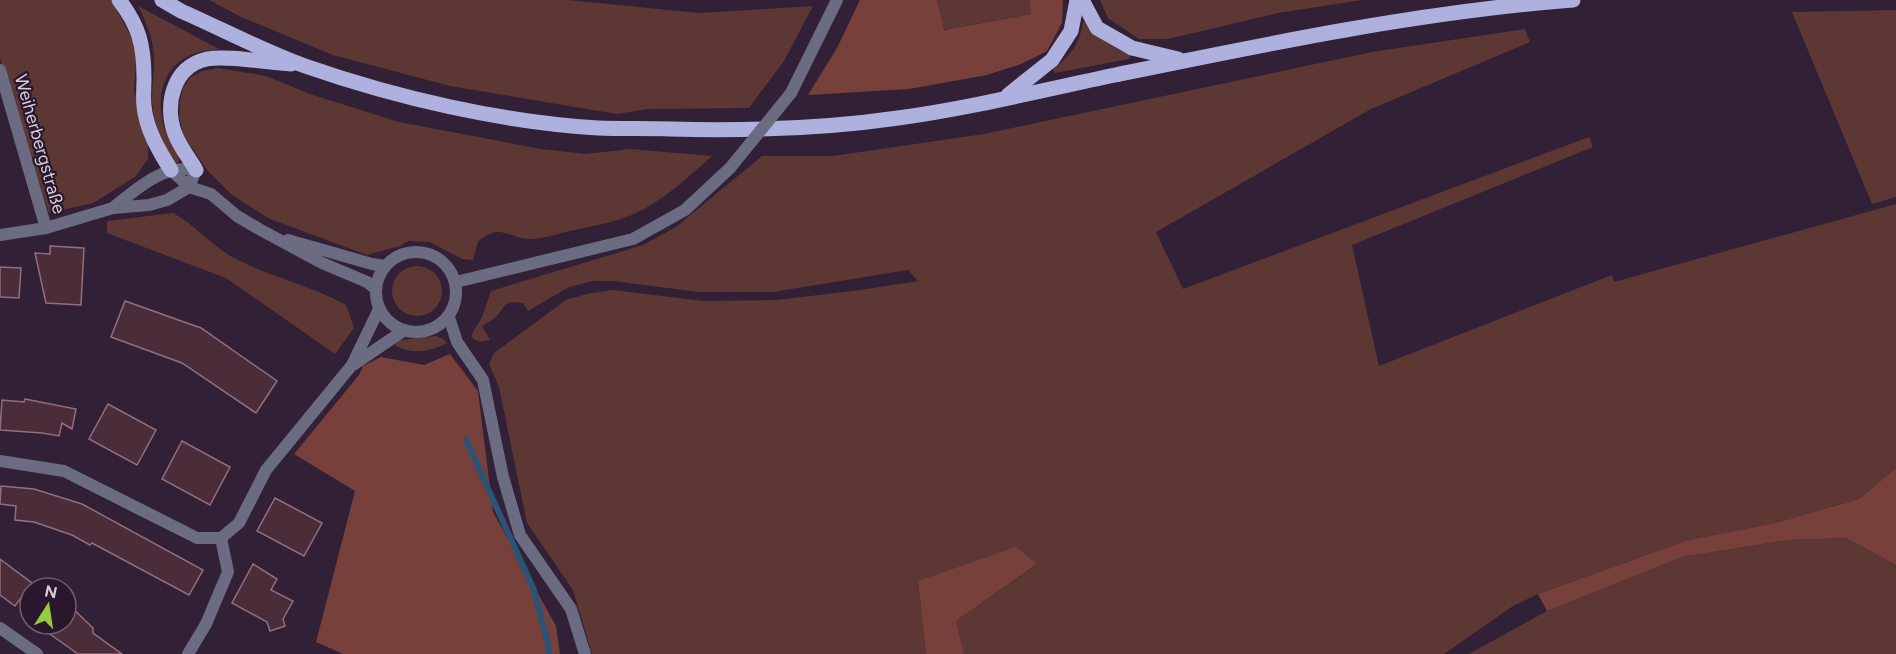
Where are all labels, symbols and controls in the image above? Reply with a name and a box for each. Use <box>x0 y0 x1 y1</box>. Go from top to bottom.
street label: Weiherbergstraße <box>10 72 70 216</box>
north arrow <box>18 576 78 636</box>
text: N <box>43 581 59 602</box>

